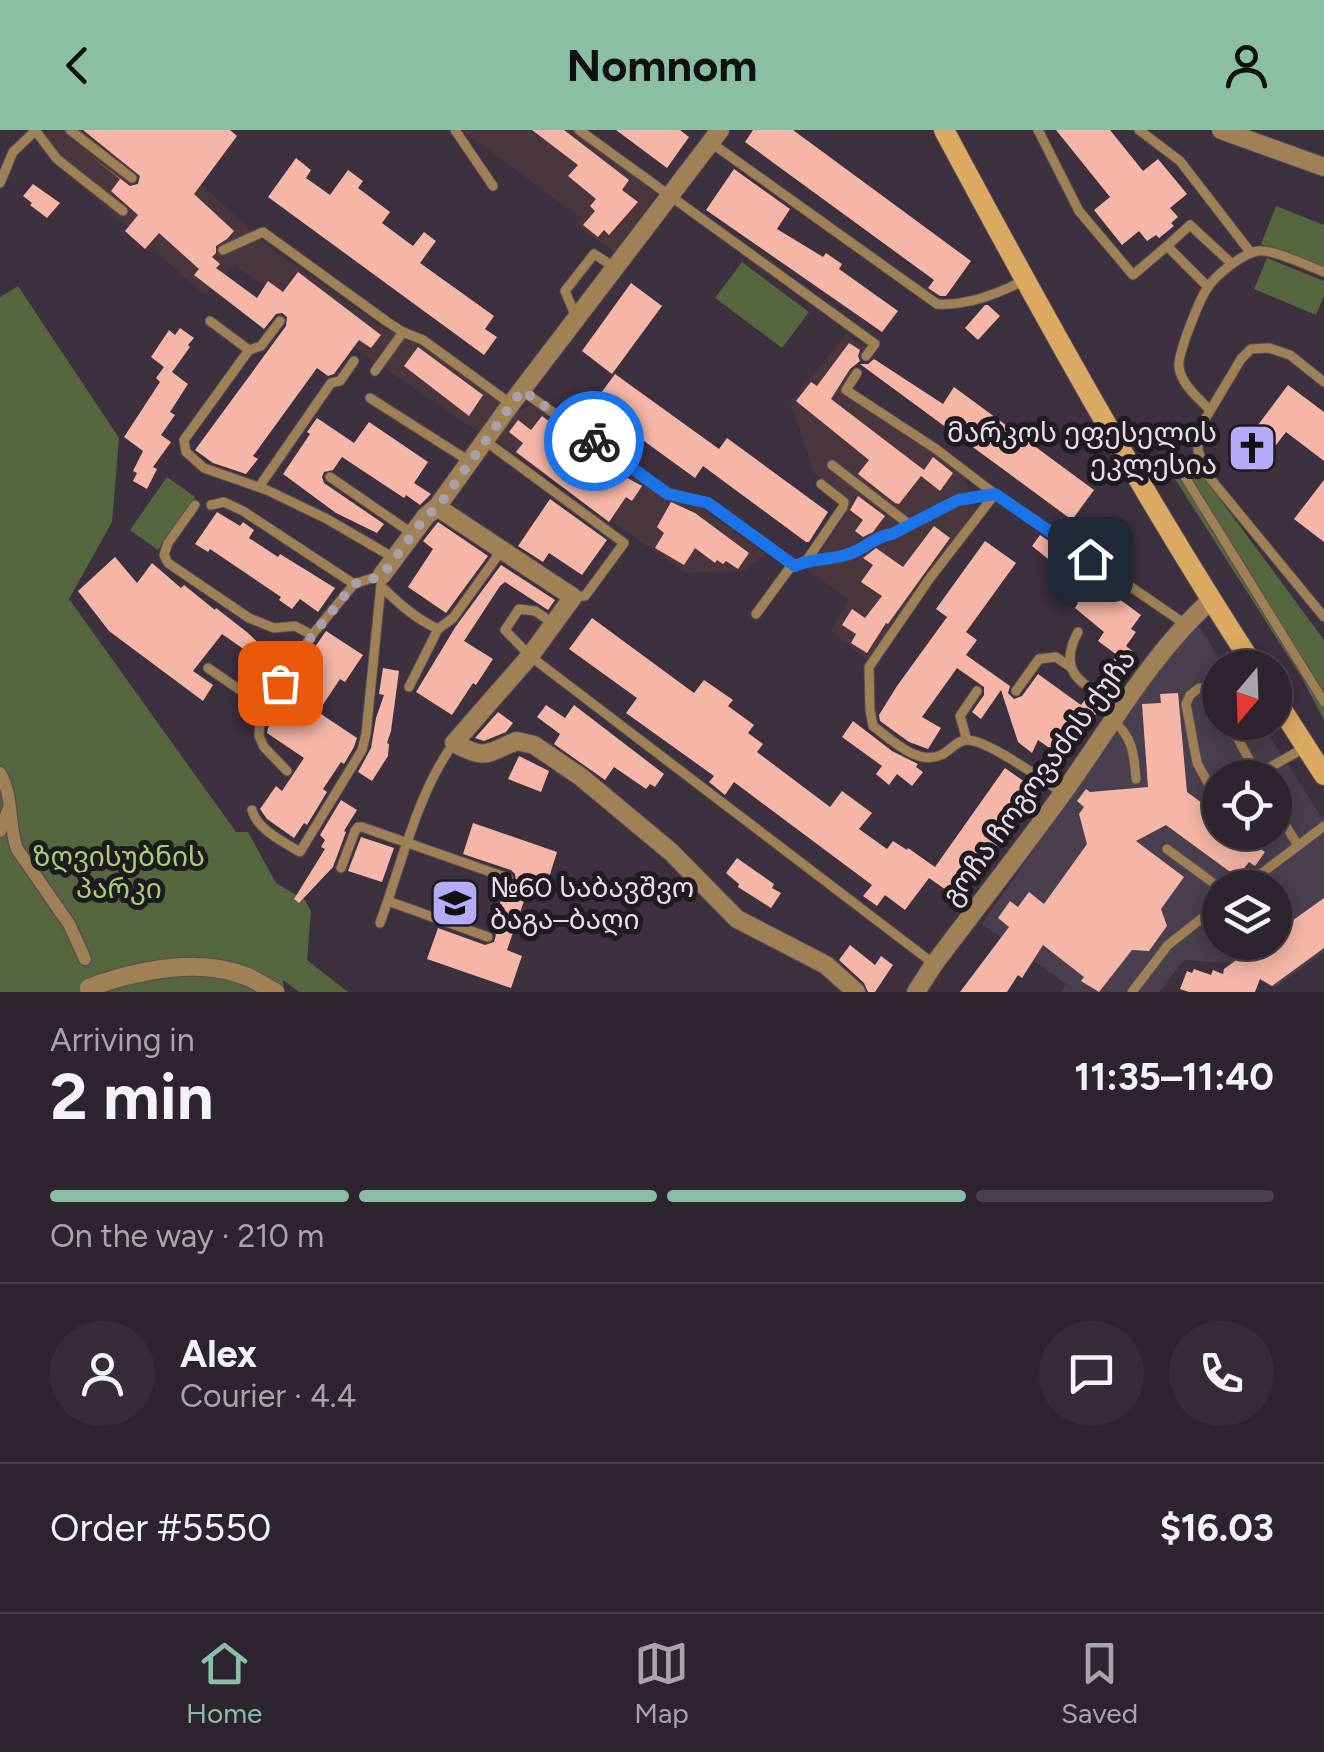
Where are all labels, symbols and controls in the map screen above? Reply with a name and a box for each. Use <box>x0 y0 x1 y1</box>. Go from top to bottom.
icon: back <box>50 38 105 93</box>
text: Nomnom <box>566 38 758 92</box>
icon: person <box>1219 38 1274 93</box>
courier <box>544 391 644 491</box>
icon: bike <box>567 414 622 469</box>
place label: მარკოს ეფესელის ეკლესია <box>947 415 1217 481</box>
church icon: მარკოს ეფესელის ეკლესია <box>1226 422 1278 474</box>
pin <box>1048 517 1133 602</box>
icon: home <box>1063 532 1118 587</box>
pin <box>238 641 323 726</box>
street label: გოჩა ჩოგოვაძის ქუჩა <box>934 642 1142 912</box>
north arrow <box>1202 650 1292 740</box>
map controls <box>1202 650 1292 960</box>
icon: bag <box>253 656 308 711</box>
button: locate <box>1202 760 1292 850</box>
park label: ზღვისუბნის პარკი <box>33 839 205 905</box>
place label: №60 საბავშვო ბაგა–ბაღი <box>490 870 694 936</box>
button: layers <box>1202 870 1292 960</box>
school or university icon: №60 საბავშვო ბაგა–ბაღი <box>429 877 481 929</box>
text: Arriving in <box>50 1021 195 1059</box>
text: 11:35–11:40 <box>1074 1054 1274 1100</box>
text: 2 min <box>50 1057 214 1135</box>
text: On the way · 210 m <box>50 1217 324 1255</box>
button: person <box>50 1321 155 1426</box>
button: chat <box>1039 1321 1144 1426</box>
button: phone <box>1169 1321 1274 1426</box>
text: Alex <box>180 1331 257 1377</box>
text: Courier · 4.4 <box>180 1377 356 1415</box>
text: Order #5550 <box>50 1505 271 1551</box>
text: $16.03 <box>1160 1505 1274 1551</box>
tab: Home <box>186 1636 262 1730</box>
tab: Map <box>634 1636 689 1730</box>
tab: Saved <box>1061 1636 1138 1730</box>

